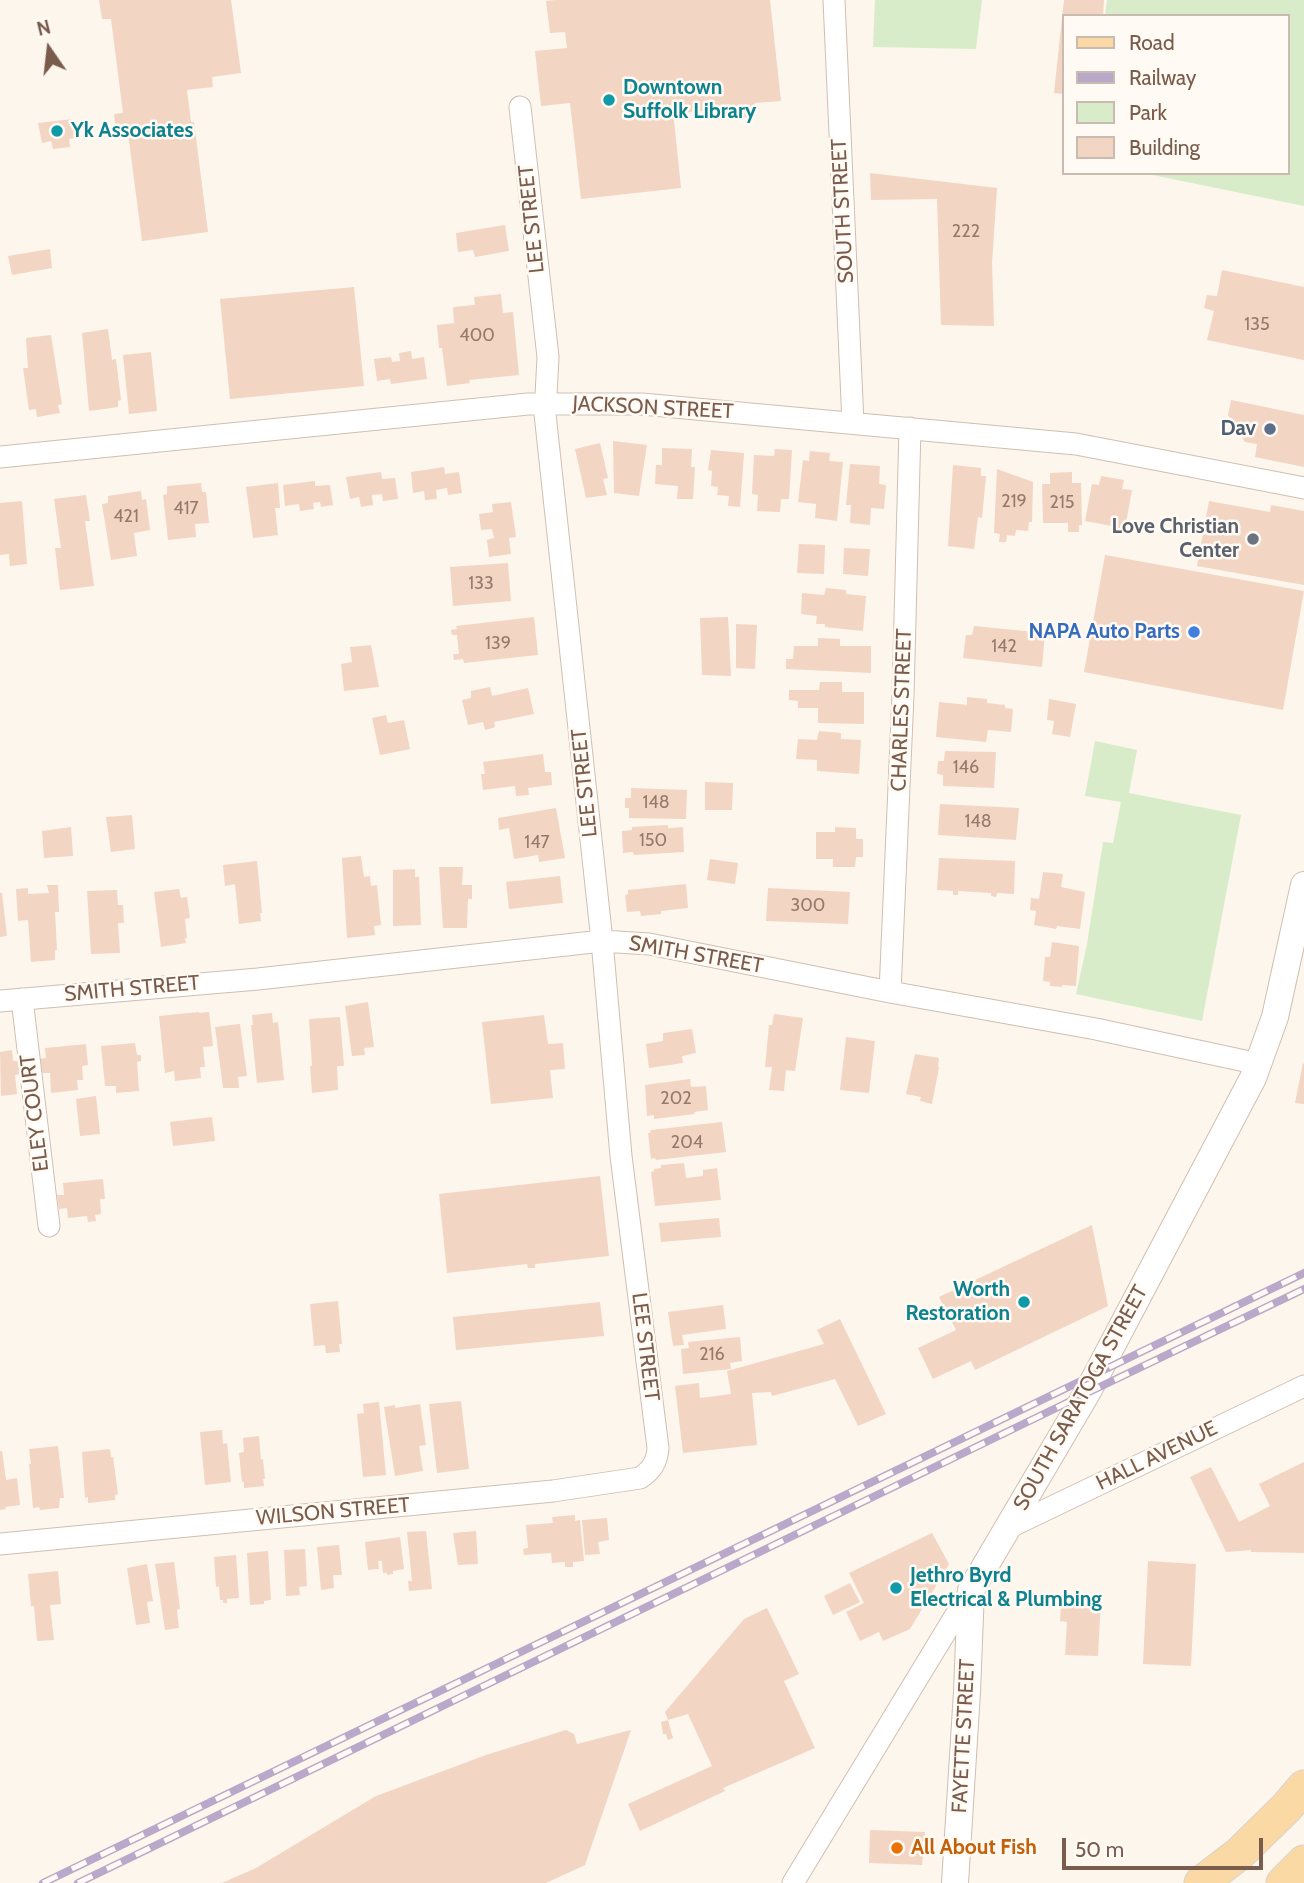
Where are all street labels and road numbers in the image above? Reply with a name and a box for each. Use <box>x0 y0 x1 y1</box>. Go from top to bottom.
street label: SOUTH STREET <box>827 138 859 284</box>
street label: LEE STREET <box>514 163 550 275</box>
street label: JACKSON STREET <box>572 391 734 425</box>
street label: CHARLES STREET <box>887 628 917 792</box>
street label: LEE STREET <box>567 727 603 839</box>
street label: SMITH STREET <box>627 931 765 979</box>
street label: SMITH STREET <box>63 971 201 1007</box>
street label: ELEY COURT <box>15 1053 55 1173</box>
street label: SOUTH SARATOGA STREET <box>1009 1281 1153 1515</box>
street label: LEE STREET <box>626 1291 664 1403</box>
street label: HALL AVENUE <box>1092 1416 1222 1496</box>
street label: WILSON STREET <box>255 1493 411 1531</box>
street label: FAYETTE STREET <box>947 1658 981 1814</box>

